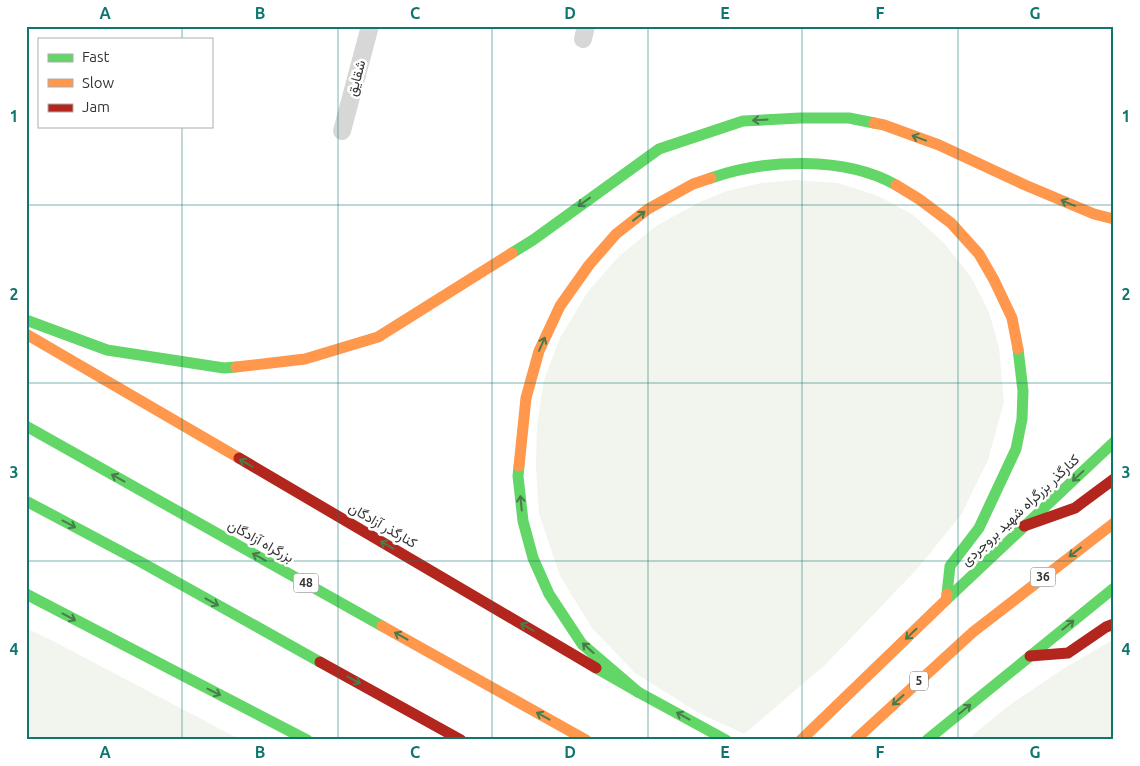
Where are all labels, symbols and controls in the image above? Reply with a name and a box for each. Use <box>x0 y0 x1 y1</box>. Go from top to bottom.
text: A <box>99 4 111 22</box>
text: B <box>255 4 265 22</box>
text: C <box>410 4 420 22</box>
text: D <box>564 4 576 22</box>
text: E <box>720 4 730 22</box>
text: F <box>876 4 885 22</box>
text: G <box>1029 4 1041 22</box>
legend <box>38 38 212 128</box>
text: Fast <box>82 48 110 65</box>
street label: شقایق <box>344 58 369 98</box>
text: Slow <box>82 74 115 91</box>
text: Jam <box>82 98 110 115</box>
text: 1 <box>9 107 19 125</box>
text: 1 <box>1121 107 1131 125</box>
one-way arrow <box>752 115 768 124</box>
one-way arrow <box>912 133 927 142</box>
one-way arrow <box>577 197 591 207</box>
one-way arrow <box>1061 197 1076 207</box>
one-way arrow <box>632 211 646 221</box>
text: 2 <box>9 285 19 303</box>
text: 2 <box>1121 285 1131 303</box>
one-way arrow <box>537 337 547 352</box>
street label: کنارگذر بزرگراه شهید بروجردی <box>958 451 1083 570</box>
one-way arrow <box>240 457 254 467</box>
text: 3 <box>9 463 19 481</box>
text: 3 <box>1121 463 1131 481</box>
one-way arrow <box>1072 470 1084 482</box>
one-way arrow <box>111 472 125 482</box>
one-way arrow <box>516 496 526 512</box>
street label: کنارگذر آزادگان <box>346 499 420 552</box>
street label: بزرگراه آزادگان <box>225 516 297 566</box>
one-way arrow <box>62 519 77 529</box>
one-way arrow <box>380 539 394 549</box>
one-way arrow <box>1069 547 1082 558</box>
one-way arrow <box>252 552 267 562</box>
road number: 36 <box>1030 568 1056 586</box>
road number: 48 <box>294 574 318 592</box>
one-way arrow <box>204 597 219 607</box>
one-way arrow <box>62 612 77 622</box>
one-way arrow <box>1061 620 1074 631</box>
one-way arrow <box>520 621 534 631</box>
one-way arrow <box>905 628 917 640</box>
one-way arrow <box>395 631 409 641</box>
text: 4 <box>9 640 19 658</box>
text: 4 <box>1121 640 1131 658</box>
one-way arrow <box>582 643 595 655</box>
road number: 5 <box>910 671 928 690</box>
one-way arrow <box>346 676 361 686</box>
one-way arrow <box>206 687 221 697</box>
one-way arrow <box>892 694 905 706</box>
one-way arrow <box>958 703 971 715</box>
one-way arrow <box>536 711 551 720</box>
one-way arrow <box>676 711 691 721</box>
text: A <box>99 743 111 761</box>
text: B <box>255 743 265 761</box>
text: C <box>410 743 420 761</box>
text: D <box>564 743 576 761</box>
text: E <box>720 743 730 761</box>
text: F <box>876 743 885 761</box>
text: G <box>1029 743 1041 761</box>

